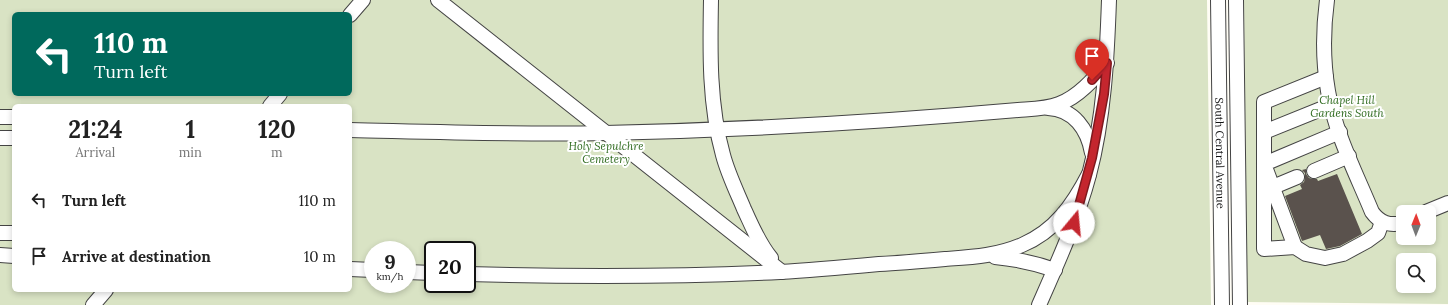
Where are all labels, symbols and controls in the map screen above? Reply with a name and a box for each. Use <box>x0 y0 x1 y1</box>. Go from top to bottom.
text: 110 m <box>94 25 168 61</box>
icon: left <box>28 28 80 80</box>
pin <box>1075 39 1109 80</box>
icon: arrive <box>1081 45 1103 67</box>
text: Turn left <box>94 60 167 83</box>
park label: Chapel Hill Gardens South <box>1310 93 1385 120</box>
street label: South Central Avenue <box>1212 97 1228 209</box>
text: 21:24 <box>68 114 123 145</box>
text: 1 <box>185 114 195 145</box>
text: 120 <box>258 114 296 145</box>
park label: Holy Sepulchre Cemetery <box>569 139 643 166</box>
text: Arrival <box>75 144 115 161</box>
text: min <box>179 144 202 161</box>
text: m <box>271 144 283 161</box>
icon: left <box>28 189 50 211</box>
text: Turn left <box>62 191 126 210</box>
text: 110 m <box>298 191 336 210</box>
position arrow <box>1053 202 1095 244</box>
north arrow <box>1396 205 1436 245</box>
map controls <box>1396 205 1436 293</box>
speed limit sign: 20 <box>424 241 476 293</box>
icon: arrive <box>28 245 50 267</box>
text: Arrive at destination <box>62 247 211 266</box>
text: 10 m <box>304 247 336 266</box>
text: 9 <box>384 249 396 274</box>
button: search <box>1396 253 1436 293</box>
text: km/h <box>376 270 404 283</box>

